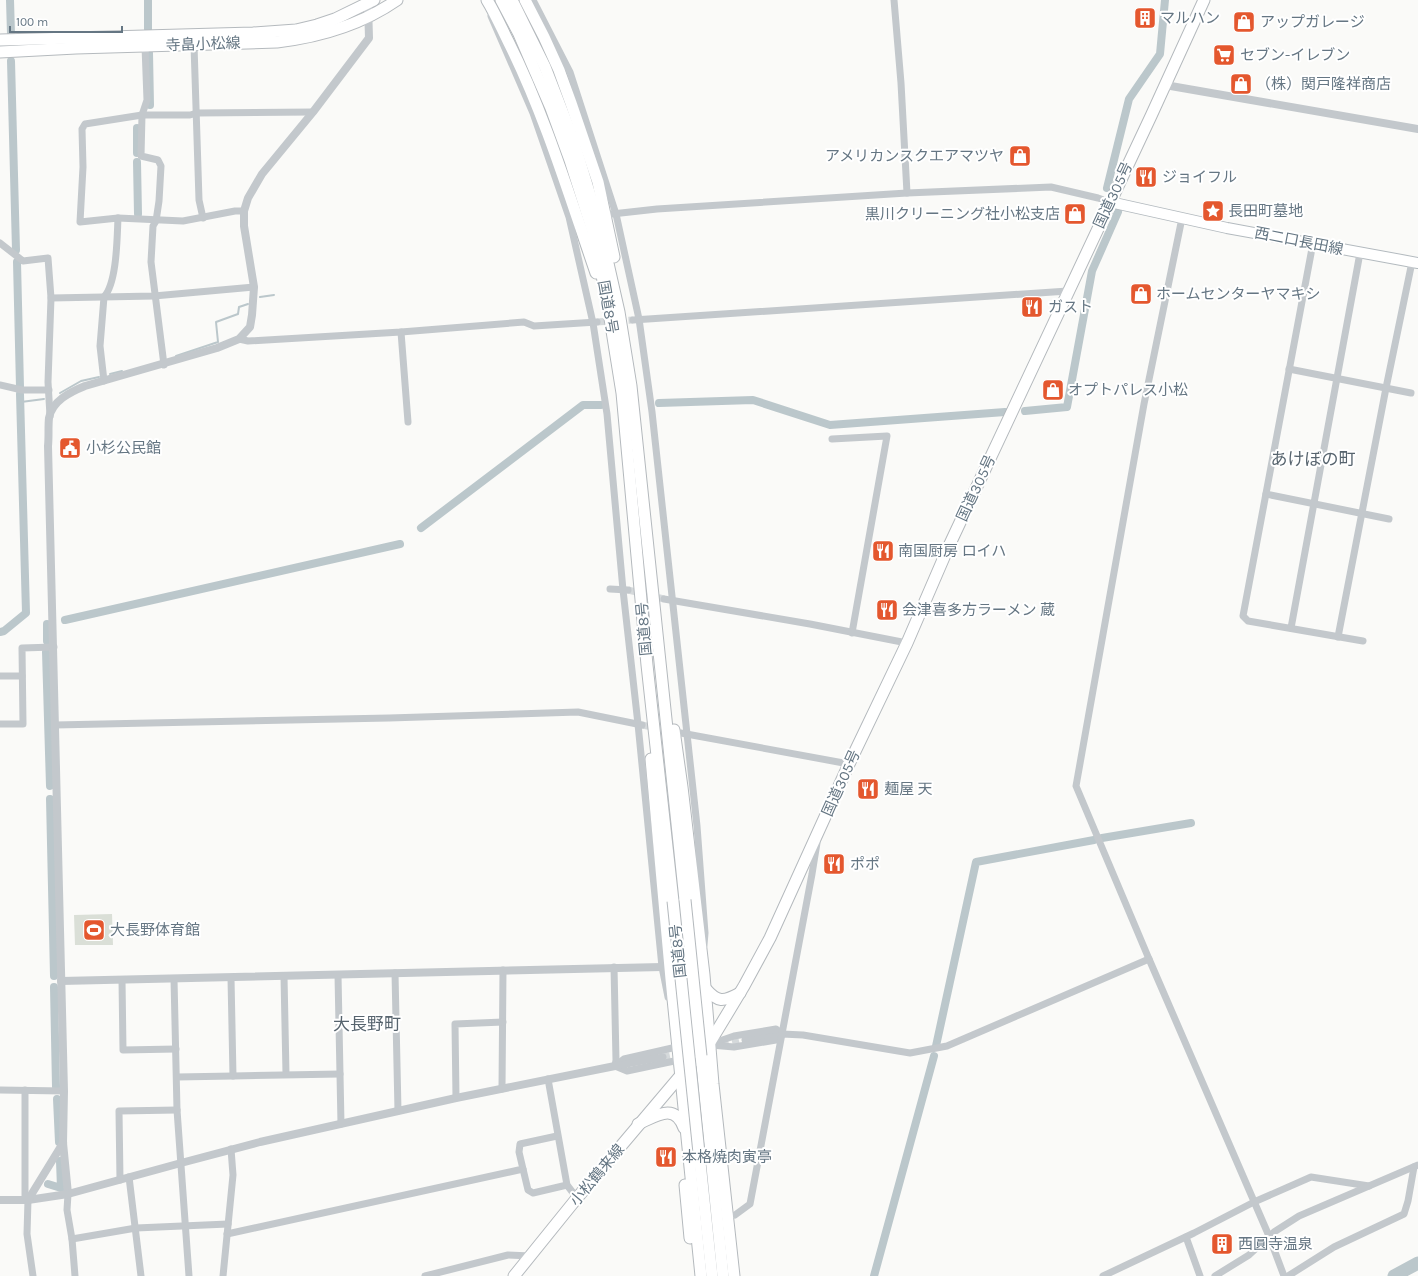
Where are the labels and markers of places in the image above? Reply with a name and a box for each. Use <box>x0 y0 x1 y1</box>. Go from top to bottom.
building icon: マルハン <box>1132 5 1158 31</box>
place label: マルハン <box>1160 9 1220 27</box>
shop icon: アップガレージ <box>1231 9 1257 35</box>
place label: アップガレージ <box>1260 13 1365 31</box>
supermarket icon: セブン-イレブン <box>1211 42 1237 68</box>
place label: セブン-イレブン <box>1240 46 1350 64</box>
shop icon: （株）関戸隆祥商店 <box>1228 71 1254 97</box>
place label: （株）関戸隆祥商店 <box>1256 75 1391 93</box>
shop icon: アメリカンスクエアマツヤ <box>1007 143 1033 169</box>
place label: アメリカンスクエアマツヤ <box>825 147 1004 165</box>
restaurant icon: ジョイフル <box>1133 164 1159 190</box>
place label: ジョイフル <box>1162 168 1237 186</box>
place icon: 長田町墓地 <box>1200 198 1226 224</box>
shop icon: 黒川クリーニング社小松支店 <box>1062 201 1088 227</box>
place label: 長田町墓地 <box>1228 202 1303 220</box>
place label: 黒川クリーニング社小松支店 <box>865 205 1060 223</box>
shop icon: ホームセンターヤマキシ <box>1128 281 1154 307</box>
place label: ホームセンターヤマキシ <box>1156 285 1321 303</box>
restaurant icon: ガスト <box>1019 294 1045 320</box>
place label: ガスト <box>1048 298 1093 316</box>
shop icon: オプトパレス小松 <box>1040 377 1066 403</box>
place label: オプトパレス小松 <box>1068 381 1188 399</box>
public building icon: 小杉公民館 <box>57 435 83 461</box>
place label: 小杉公民館 <box>86 439 161 457</box>
restaurant icon: 南国厨房 ロイハ <box>870 538 896 564</box>
place label: 南国厨房 ロイハ <box>898 542 1006 560</box>
restaurant icon: 会津喜多方ラーメン 蔵 <box>874 597 900 623</box>
place label: 会津喜多方ラーメン 蔵 <box>902 601 1055 619</box>
restaurant icon: 麺屋 天 <box>855 776 881 802</box>
place label: 麺屋 天 <box>884 780 933 798</box>
restaurant icon: ポポ <box>821 851 847 877</box>
place label: ポポ <box>850 855 880 873</box>
sports icon: 大長野体育館 <box>81 917 107 943</box>
place label: 大長野体育館 <box>110 921 200 939</box>
restaurant icon: 本格焼肉寅亭 <box>653 1144 679 1170</box>
place label: 本格焼肉寅亭 <box>682 1148 772 1166</box>
building icon: 西圓寺温泉 <box>1209 1231 1235 1257</box>
place label: 西圓寺温泉 <box>1238 1235 1313 1253</box>

